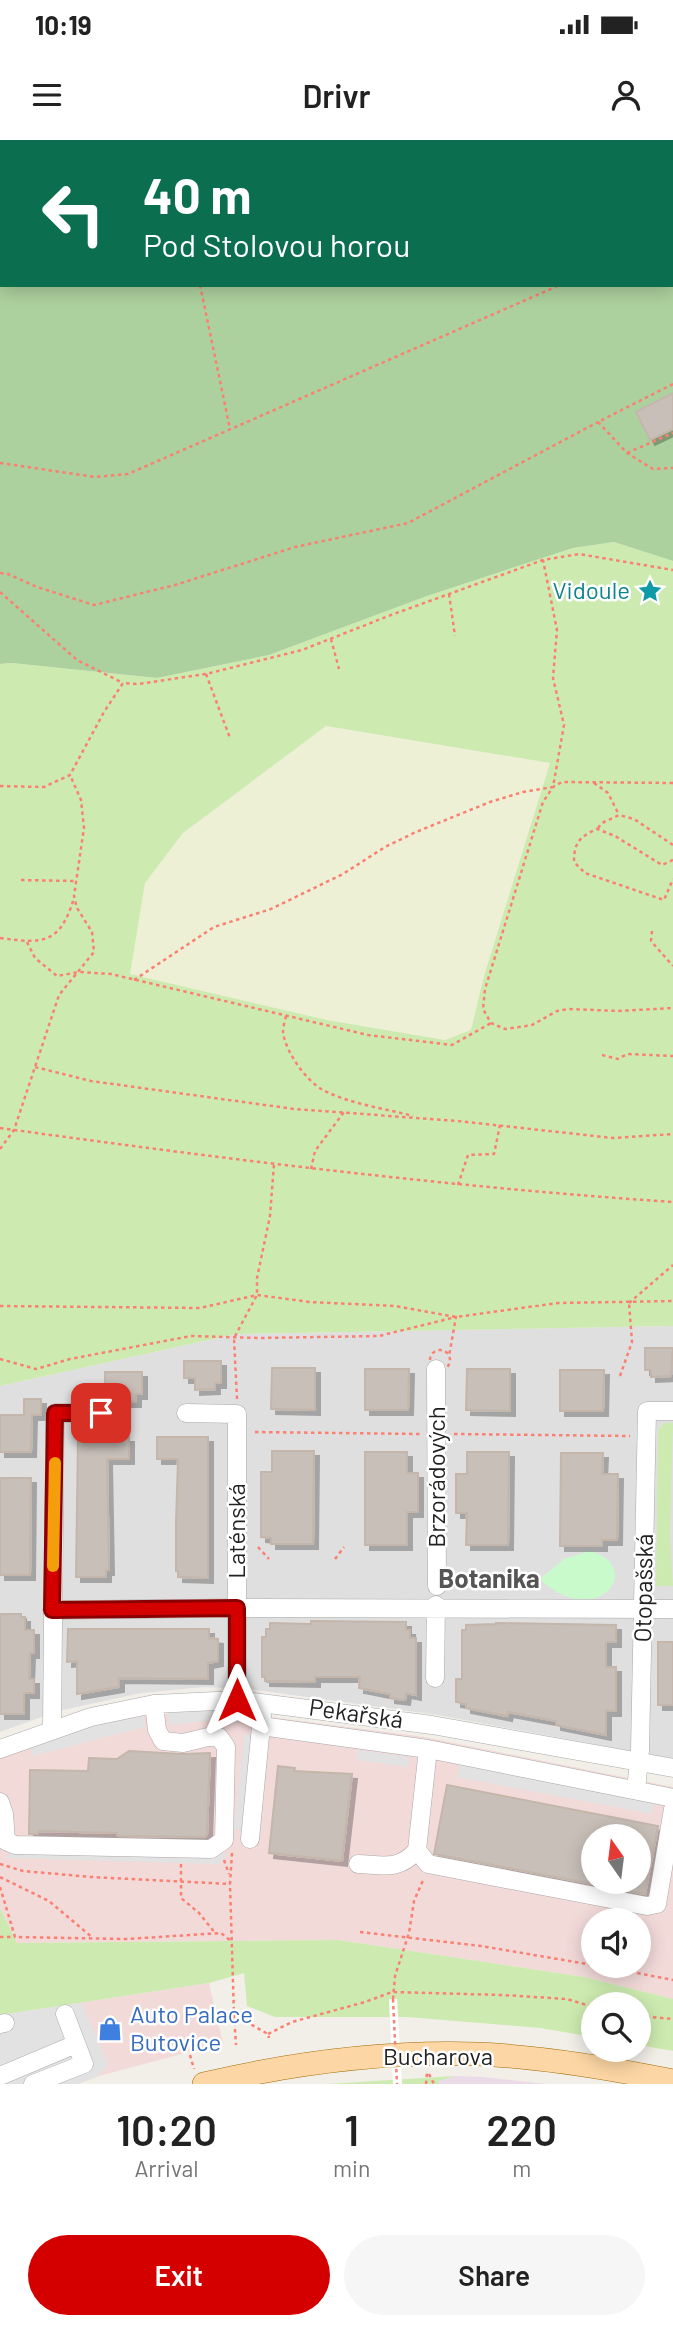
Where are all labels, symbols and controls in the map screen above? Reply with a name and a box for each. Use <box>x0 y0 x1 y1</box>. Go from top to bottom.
text: 10:19 <box>35 9 92 40</box>
icon: menu <box>28 76 66 114</box>
text: Drivr <box>302 76 371 114</box>
icon: person <box>607 76 645 114</box>
text: 40 m <box>143 165 251 224</box>
icon: left <box>28 168 119 259</box>
text: Pod Stolovou horou <box>143 225 410 263</box>
place label: Vidoule <box>552 575 630 604</box>
place icon: Vidoule <box>636 577 664 605</box>
pin <box>71 1383 131 1443</box>
icon: arrive <box>82 1394 120 1432</box>
street label: Brzorádových <box>421 1406 450 1548</box>
street label: Laténská <box>221 1483 250 1579</box>
street label: Otopašská <box>627 1533 658 1643</box>
district label: Botanika <box>438 1562 540 1593</box>
position arrow <box>200 1663 274 1737</box>
street label: Pekařská <box>307 1692 405 1733</box>
north arrow <box>581 1824 651 1894</box>
map controls <box>581 1824 651 2062</box>
button: sound <box>581 1908 651 1978</box>
button: search <box>581 1992 651 2062</box>
place label: Auto Palace Butovice <box>130 1999 253 2056</box>
shop icon: Auto Palace Butovice <box>96 2015 124 2043</box>
street label: Bucharova <box>383 2041 493 2070</box>
text: 10:20 <box>116 2104 217 2154</box>
text: 1 <box>344 2104 359 2154</box>
text: 220 <box>487 2104 557 2154</box>
text: Arrival <box>134 2154 199 2182</box>
text: min <box>333 2154 370 2182</box>
text: m <box>512 2154 531 2182</box>
button: Exit <box>28 2235 330 2315</box>
button: Share <box>344 2235 645 2315</box>

